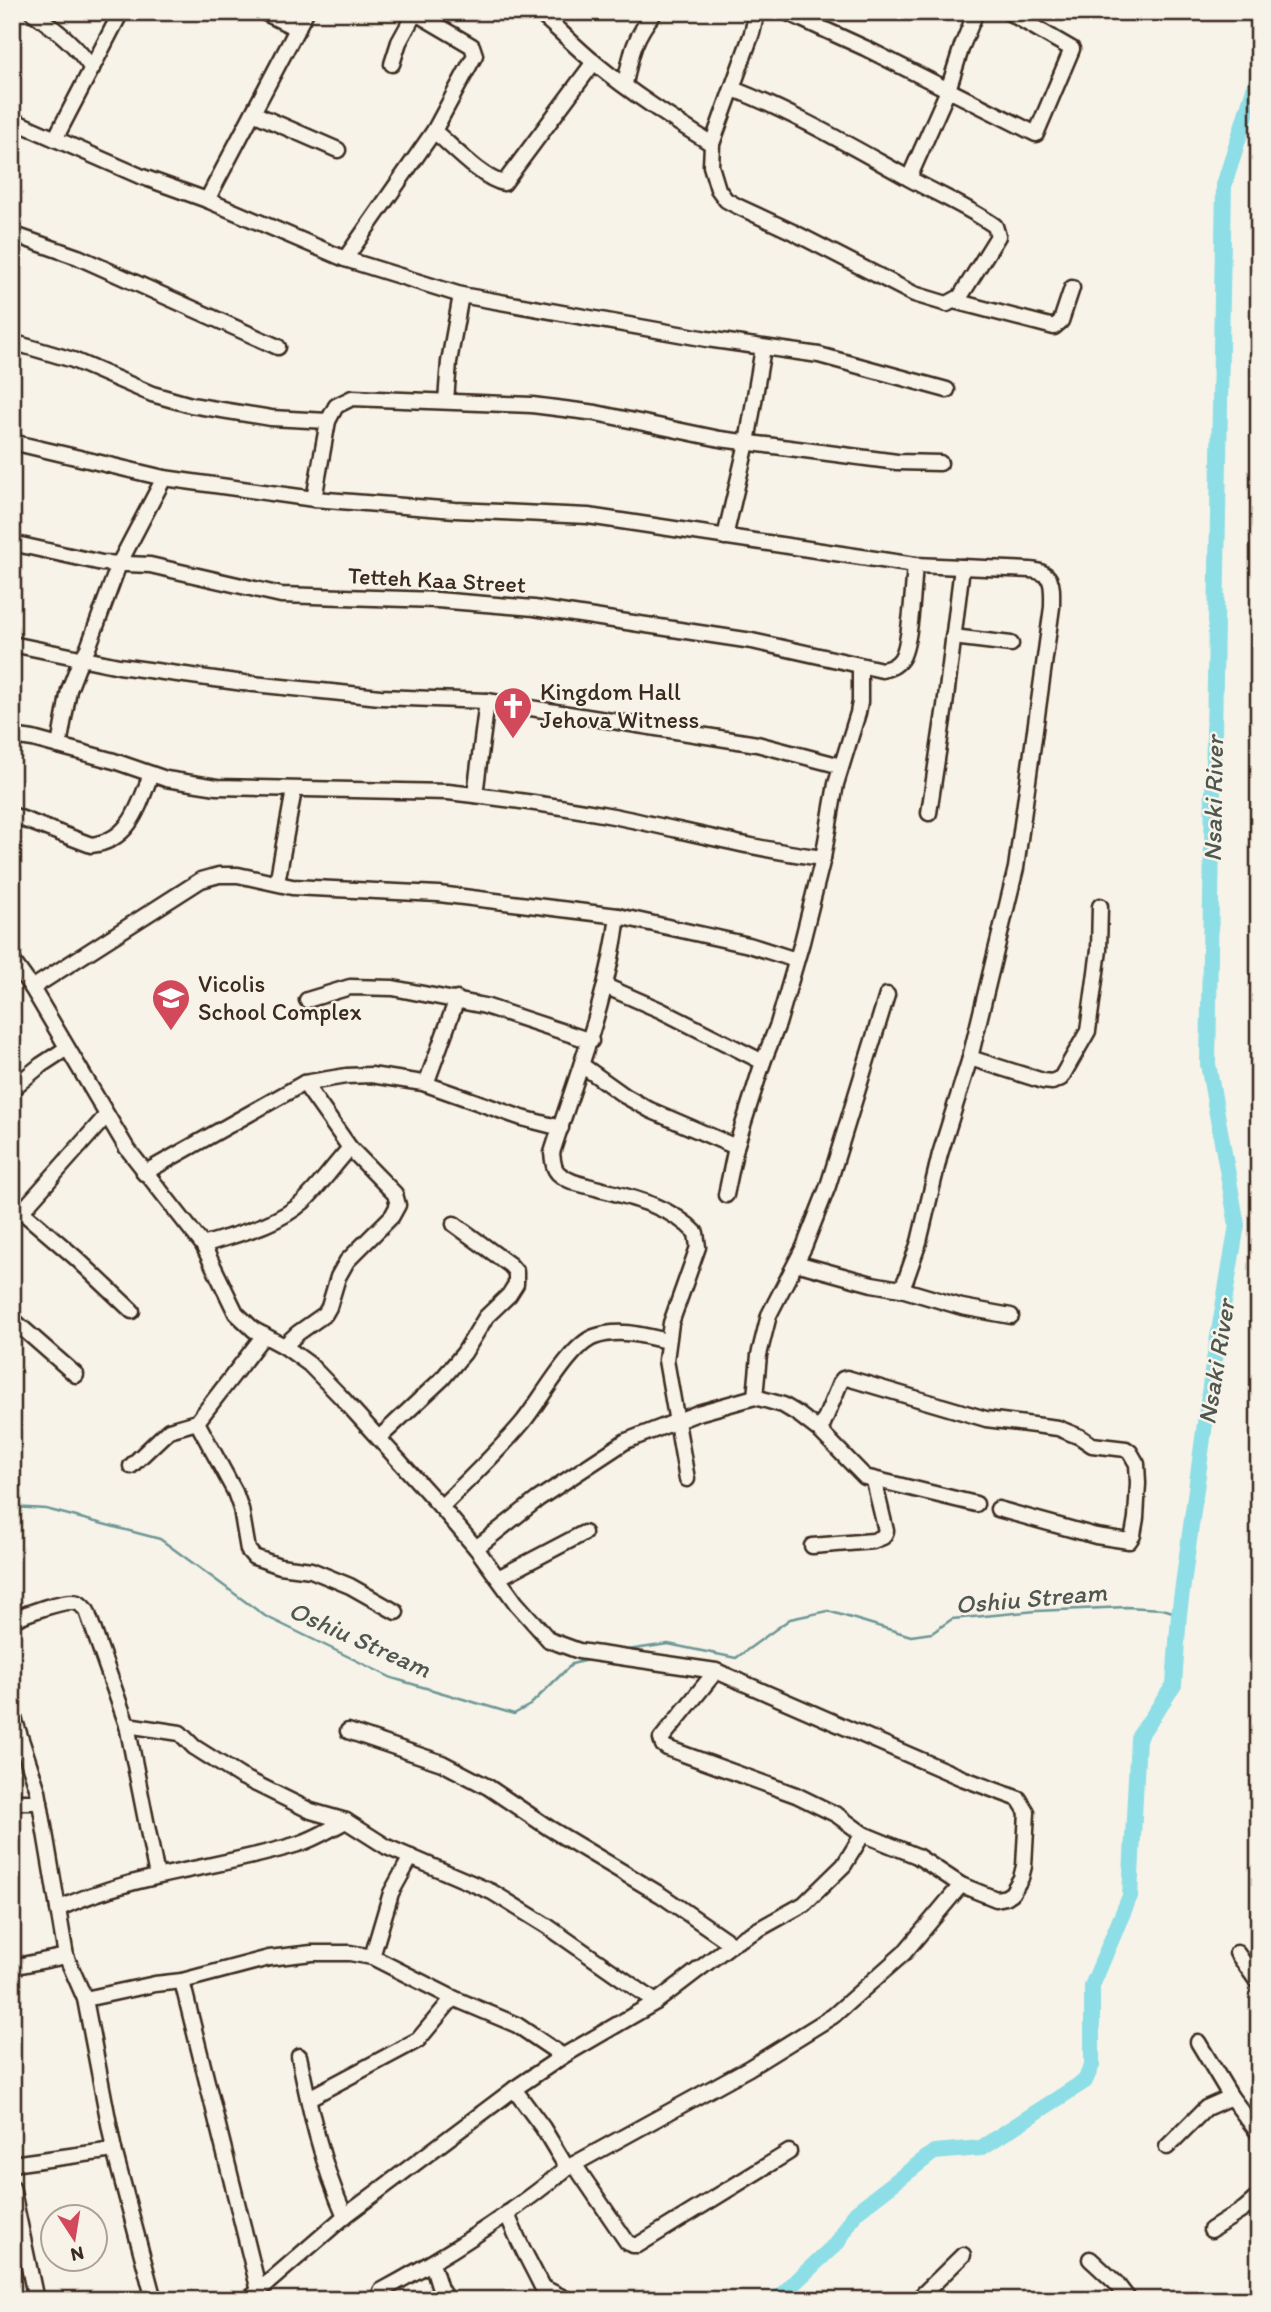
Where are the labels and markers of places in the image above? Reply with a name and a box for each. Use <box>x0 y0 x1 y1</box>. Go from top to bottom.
place label: Kingdom Hall Jehova Witness <box>540 677 699 734</box>
church icon: Kingdom Hall Jehova Witness <box>492 685 534 740</box>
place label: Vicolis School Complex <box>198 969 362 1026</box>
school or university icon: Vicolis School Complex <box>150 977 192 1032</box>

